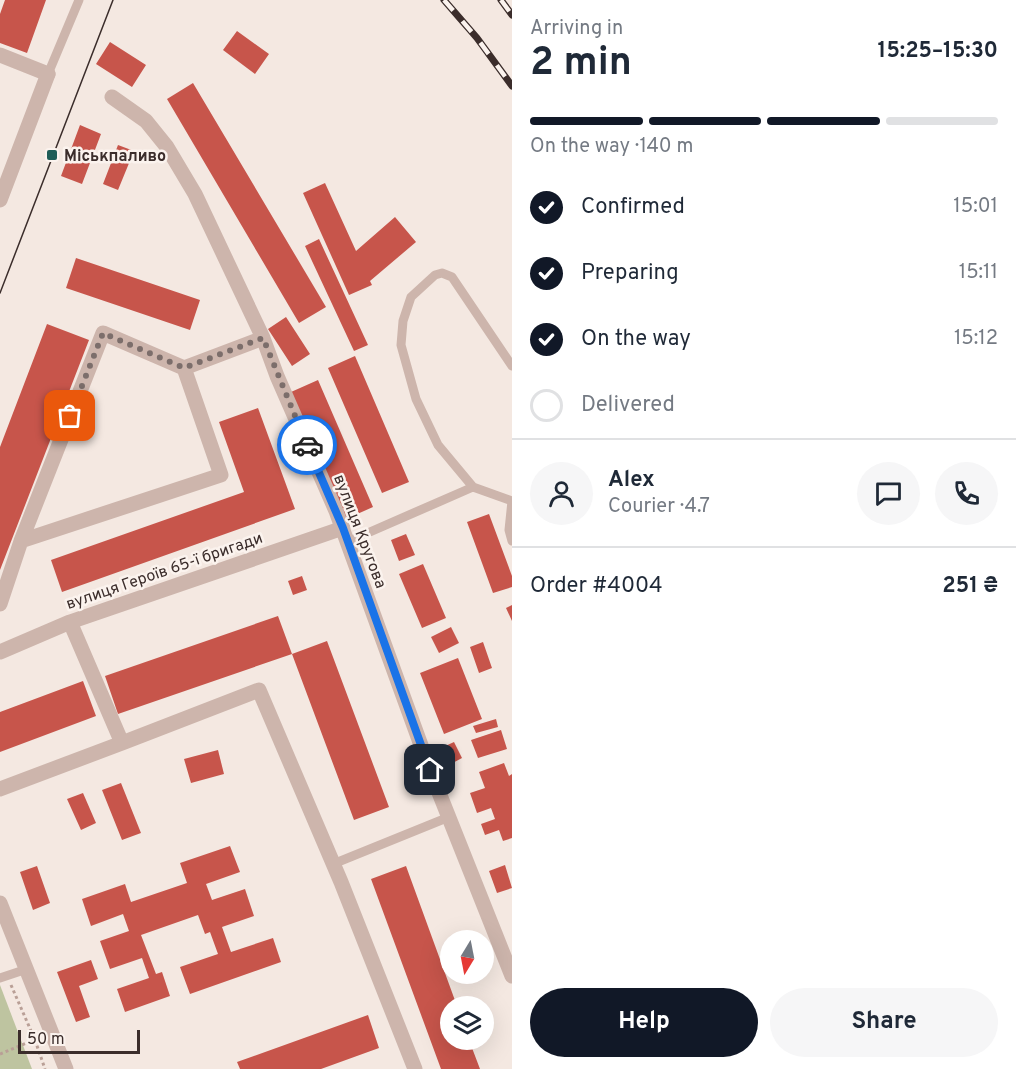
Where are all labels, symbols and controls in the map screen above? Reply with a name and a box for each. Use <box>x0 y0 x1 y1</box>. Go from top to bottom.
text: Arriving in <box>530 16 623 42</box>
text: 15:25–15:30 <box>878 38 998 65</box>
text: 2 min <box>530 40 632 89</box>
text: On the way · 140 m <box>530 134 693 160</box>
place label: Міськпаливо <box>64 147 166 167</box>
marker: Міськпаливо <box>45 148 59 162</box>
icon: check <box>530 191 563 224</box>
text: Confirmed <box>581 194 685 221</box>
text: 15:01 <box>953 194 998 220</box>
icon: check <box>530 257 563 290</box>
text: Preparing <box>581 260 679 287</box>
text: 15:11 <box>959 260 998 286</box>
icon: check <box>530 323 563 356</box>
text: On the way <box>581 326 691 353</box>
text: 15:12 <box>954 326 998 352</box>
pin <box>44 390 95 441</box>
text: Delivered <box>581 392 675 419</box>
icon: bag <box>53 399 86 432</box>
courier <box>277 415 337 475</box>
icon: car <box>291 429 324 462</box>
button: person <box>530 462 593 525</box>
button: chat <box>857 462 920 525</box>
button: phone <box>935 462 998 525</box>
text: Alex <box>608 467 655 494</box>
street label: вулиця Кругова <box>328 472 390 591</box>
text: Courier · 4.7 <box>608 494 710 520</box>
street label: вулиця Героїв 65-ї бригади <box>64 529 266 615</box>
text: Order #4004 <box>530 573 663 600</box>
text: 251 ₴ <box>942 573 998 600</box>
pin <box>404 744 455 795</box>
icon: home <box>413 753 446 786</box>
north arrow <box>440 930 494 984</box>
map controls <box>440 930 494 1050</box>
button: Help <box>530 988 758 1057</box>
button: Share <box>770 988 998 1057</box>
button: layers <box>440 996 494 1050</box>
scale bar <box>18 1027 140 1054</box>
text: 50 m <box>27 1030 65 1050</box>

